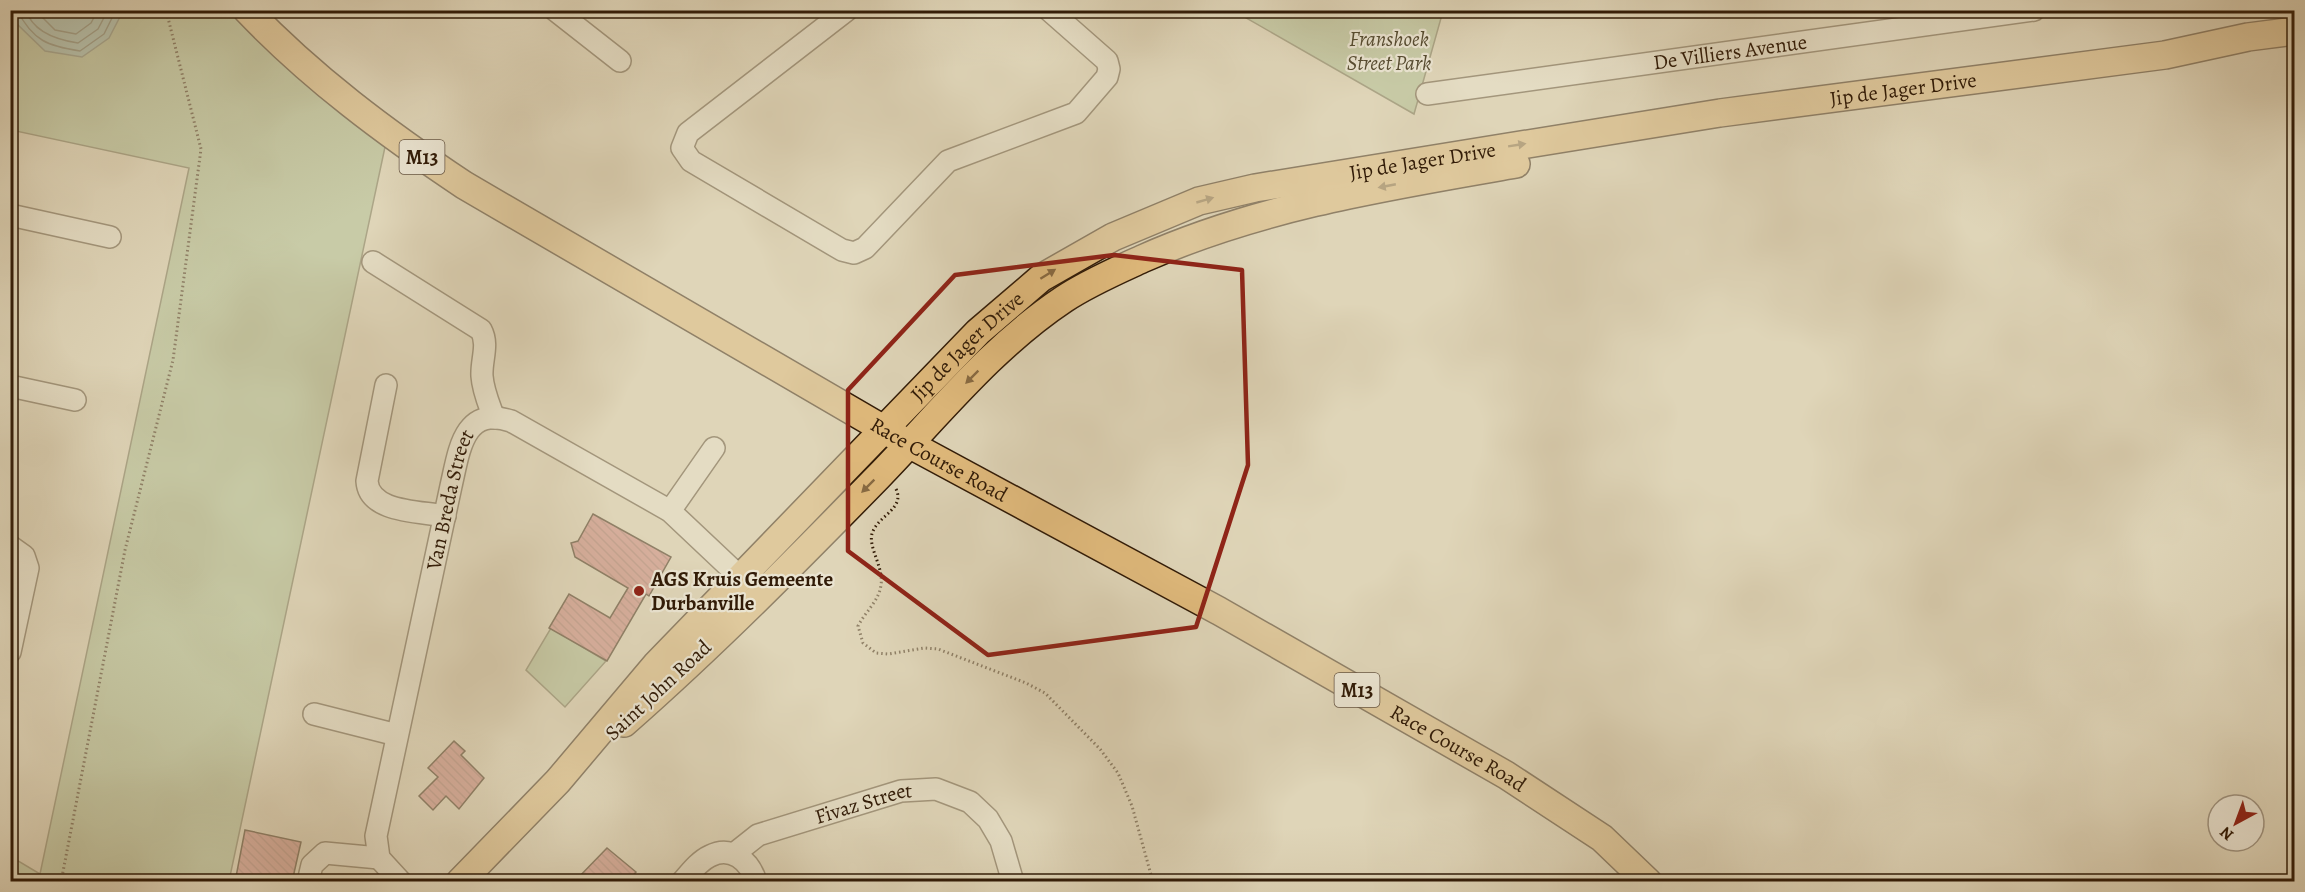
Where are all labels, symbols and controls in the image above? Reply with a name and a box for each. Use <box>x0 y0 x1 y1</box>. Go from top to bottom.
park label: Franshoek Street Park <box>1347 25 1431 77</box>
street label: De Villiers Avenue <box>1651 28 1809 77</box>
street label: Jip de Jager Drive <box>1828 66 1978 113</box>
street label: Jip de Jager Drive <box>1347 135 1498 187</box>
road number: M13 <box>400 140 444 174</box>
one-way arrow <box>1507 141 1526 150</box>
one-way arrow <box>1377 182 1396 191</box>
one-way arrow <box>1196 195 1214 205</box>
one-way arrow <box>1040 269 1056 280</box>
street label: Jip de Jager Drive <box>904 285 1030 408</box>
one-way arrow <box>964 370 979 384</box>
street label: Race Course Road <box>865 410 1013 509</box>
street label: Van Breda Street <box>419 424 480 573</box>
one-way arrow <box>862 479 876 493</box>
place label: AGS Kruis Gemeente Durbanville <box>650 565 834 617</box>
marker: AGS Kruis Gemeente Durbanville <box>632 584 646 598</box>
street label: Saint John Road <box>599 633 718 747</box>
road number: M13 <box>1334 673 1380 707</box>
street label: Race Course Road <box>1385 698 1532 799</box>
street label: Fivaz Street <box>811 776 913 831</box>
north arrow <box>2206 793 2266 853</box>
text: N <box>2215 821 2238 846</box>

